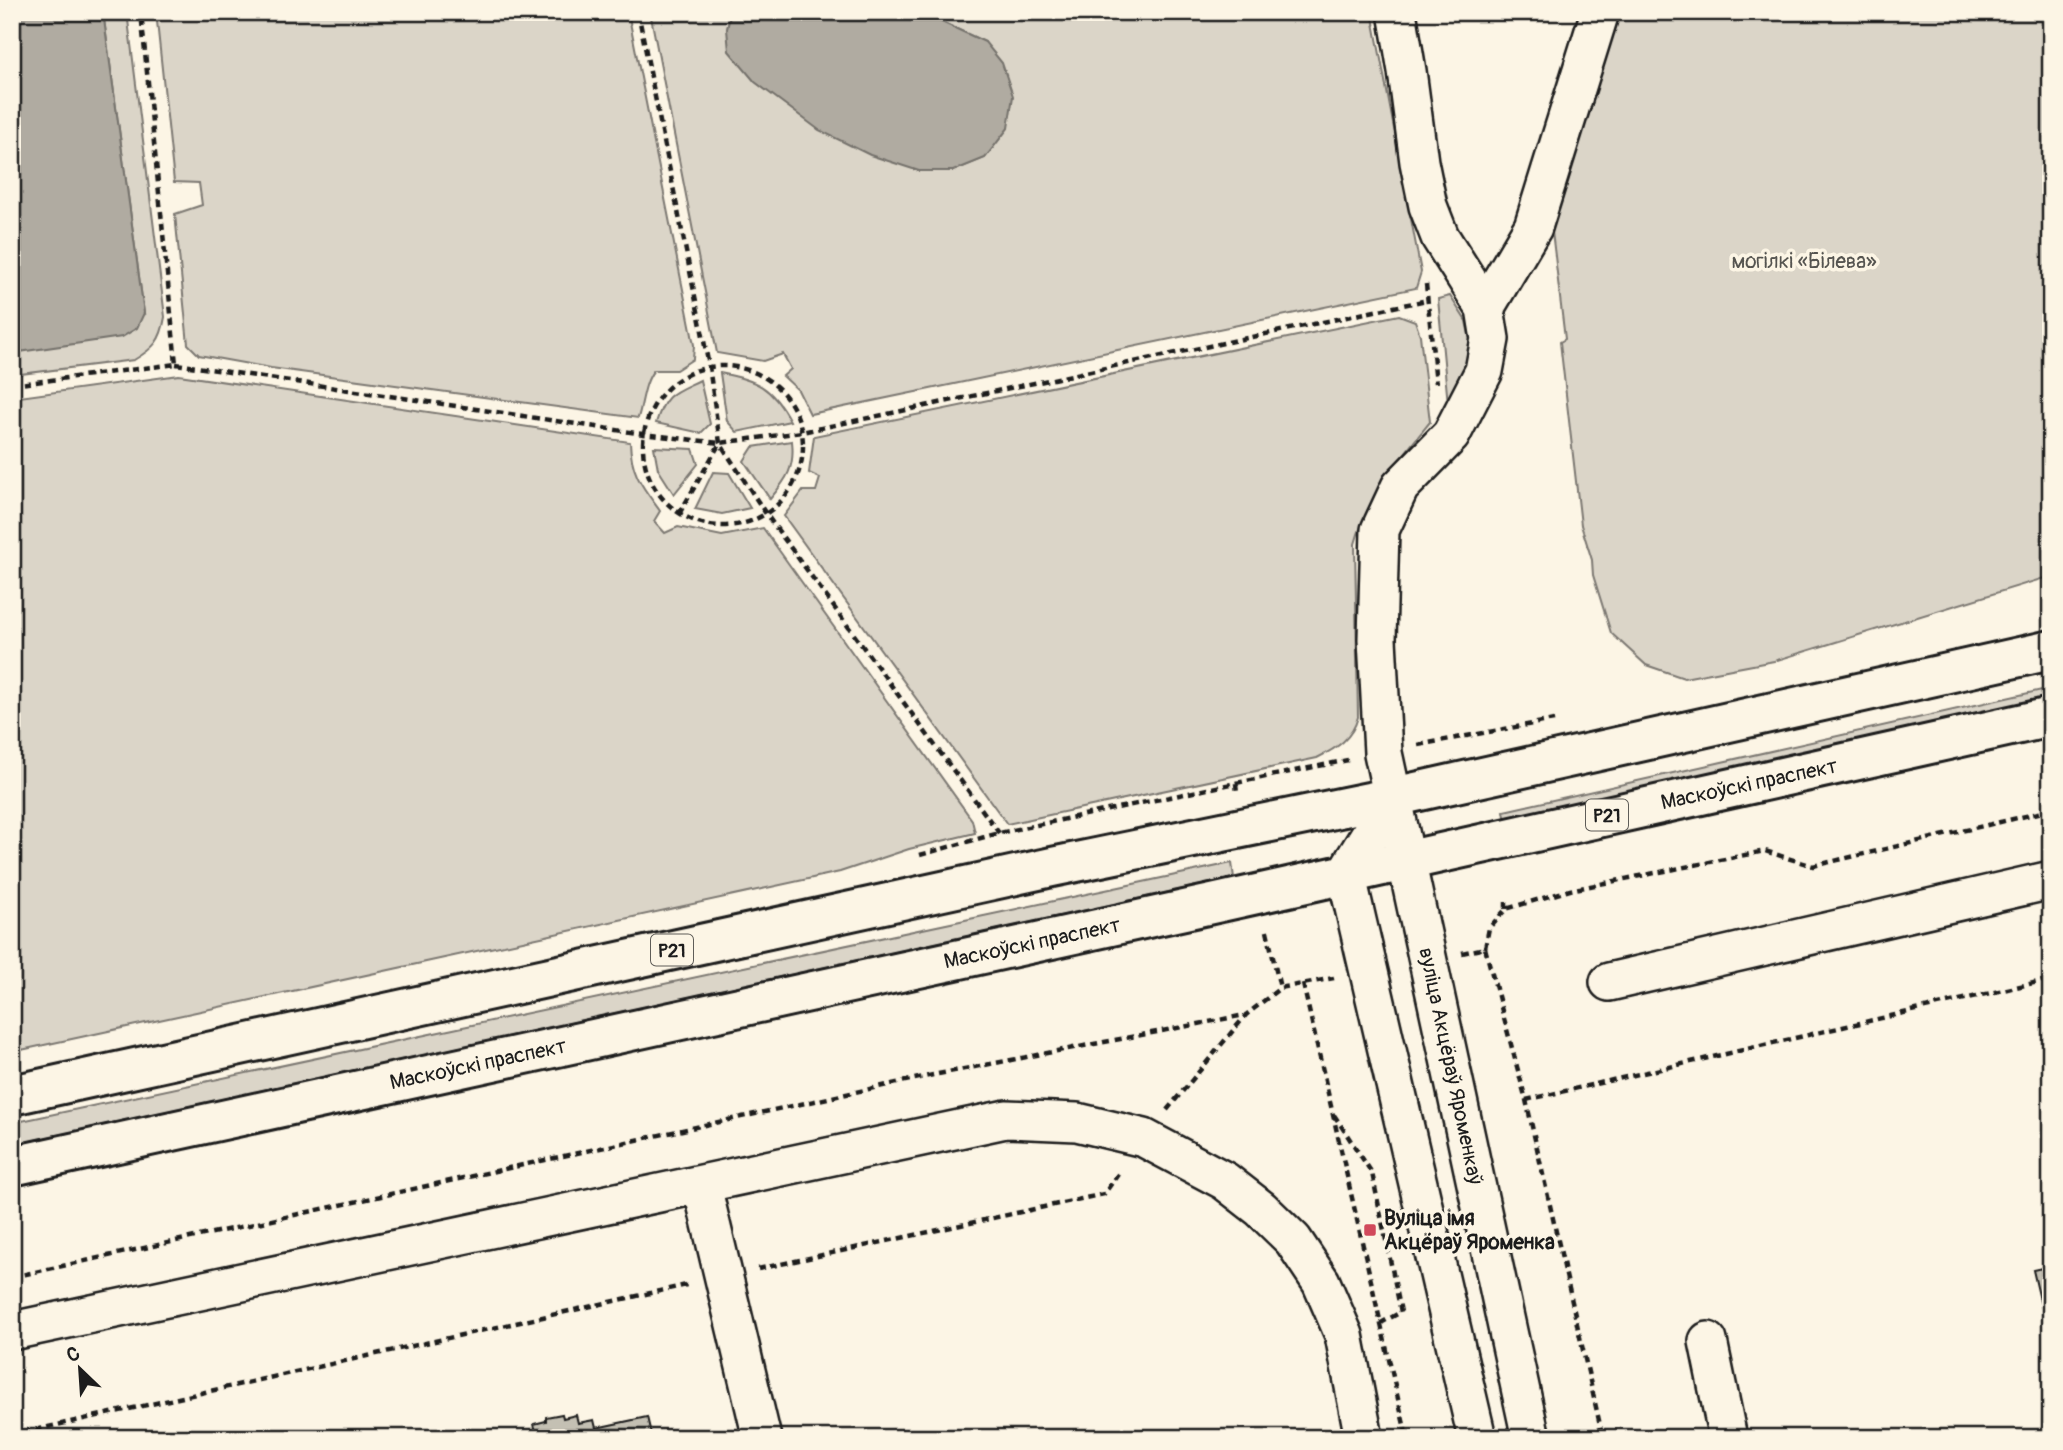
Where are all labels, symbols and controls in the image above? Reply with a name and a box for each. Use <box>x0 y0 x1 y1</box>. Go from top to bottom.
park label: могілкі «Білева» <box>1731 248 1877 275</box>
street label: Маскоўскі праспект <box>1658 752 1840 816</box>
road number: Р21 <box>1586 800 1628 830</box>
street label: Маскоўскі праспект <box>941 911 1123 975</box>
road number: Р21 <box>651 934 693 966</box>
street label: вуліца Акцёраў Яроменкаў <box>1412 945 1489 1187</box>
street label: Маскоўскі праспект <box>387 1032 569 1096</box>
place label: Вуліца імя Акцёраў Яроменка <box>1384 1205 1555 1256</box>
marker: Вуліца імя Акцёраў Яроменка <box>1362 1222 1378 1238</box>
north arrow <box>46 1334 116 1404</box>
text: С <box>63 1341 84 1368</box>

